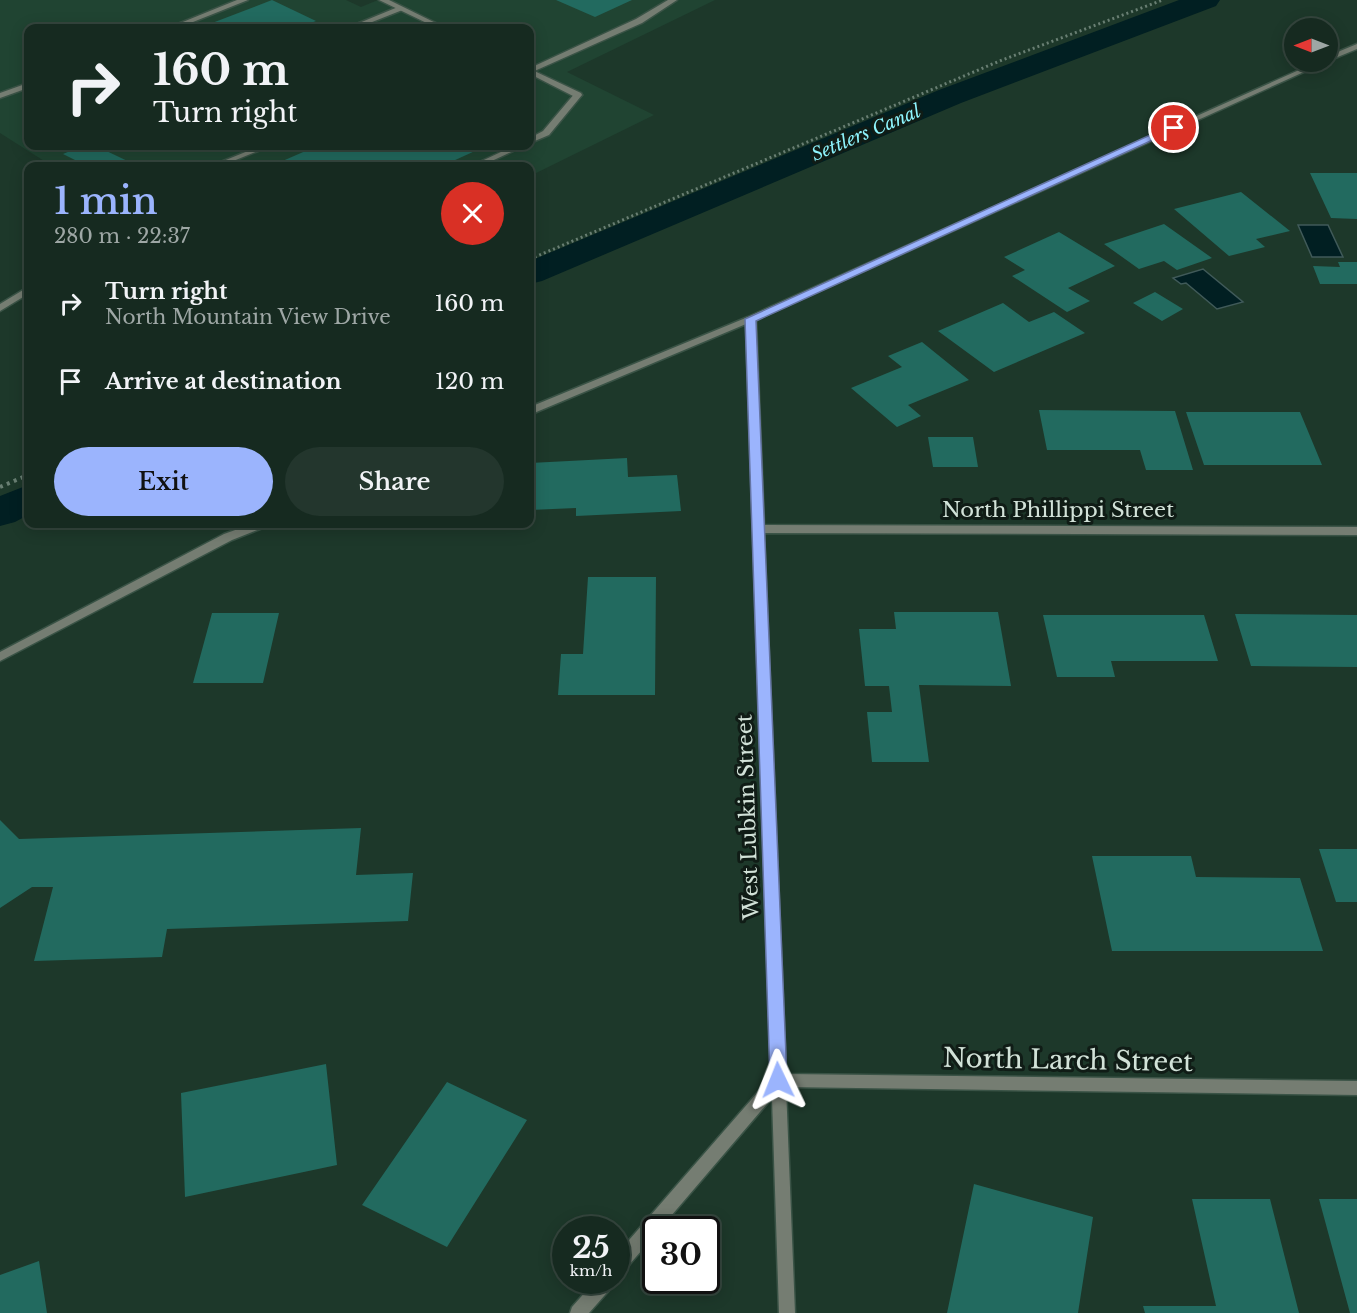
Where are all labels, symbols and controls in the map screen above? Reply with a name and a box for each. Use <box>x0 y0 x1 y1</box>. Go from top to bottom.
north arrow <box>1284 18 1338 72</box>
map controls <box>1284 18 1338 72</box>
text: 160 m <box>153 44 289 96</box>
icon: right <box>54 48 132 126</box>
text: Turn right <box>153 96 297 129</box>
water label: Settlers Canal <box>808 100 924 166</box>
pin <box>1148 102 1199 153</box>
icon: arrive <box>1157 111 1190 144</box>
text: 1 min <box>54 179 158 224</box>
button: close <box>441 182 504 245</box>
text: 280 m · 22:37 <box>54 224 190 248</box>
text: Turn right <box>105 278 227 305</box>
icon: right <box>54 287 87 320</box>
text: 160 m <box>434 290 504 317</box>
text: North Mountain View Drive <box>105 305 391 329</box>
icon: arrive <box>54 365 87 398</box>
text: Arrive at destination <box>105 368 342 395</box>
text: 120 m <box>435 368 504 395</box>
button: Exit <box>54 447 273 516</box>
button: Share <box>285 447 504 516</box>
street label: North Phillippi Street <box>942 497 1174 523</box>
street label: West Lubkin Street <box>731 714 765 921</box>
street label: North Larch Street <box>943 1042 1194 1078</box>
position arrow <box>746 1048 810 1112</box>
speed limit sign: 30 <box>642 1216 720 1294</box>
text: 25 <box>572 1229 610 1266</box>
text: km/h <box>570 1261 612 1280</box>

